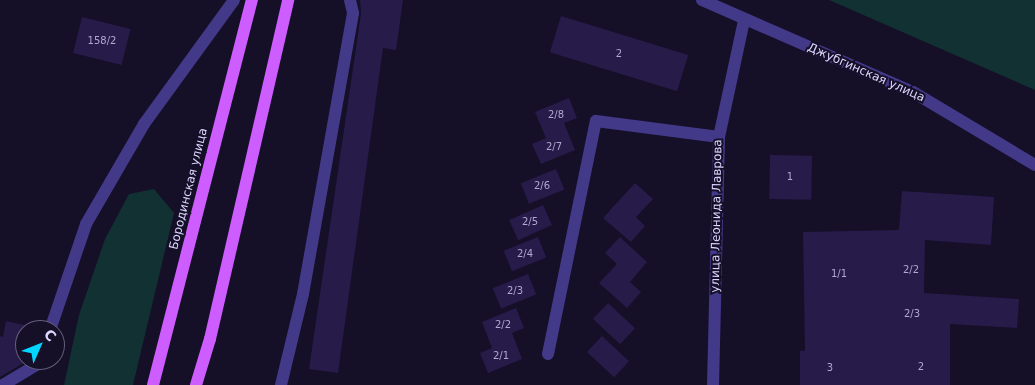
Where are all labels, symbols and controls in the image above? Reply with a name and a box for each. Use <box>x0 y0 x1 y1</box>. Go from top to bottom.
house number: 158/2 <box>88 35 116 47</box>
street label: Джубгинская улица <box>805 41 927 105</box>
house number: 2 <box>616 48 622 60</box>
house number: 2/8 <box>548 109 564 121</box>
street label: Бородинская улица <box>167 127 211 251</box>
street label: улица Леонида Лаврова <box>708 139 726 293</box>
house number: 2/7 <box>546 141 562 153</box>
house number: 1 <box>787 171 793 183</box>
house number: 2/6 <box>534 180 550 192</box>
house number: 2/5 <box>522 216 538 228</box>
house number: 2/4 <box>517 248 533 260</box>
house number: 2/2 <box>903 264 919 276</box>
house number: 1/1 <box>831 268 847 280</box>
house number: 2/3 <box>507 285 523 297</box>
house number: 2/3 <box>904 308 920 320</box>
house number: 2/2 <box>495 319 511 331</box>
north arrow <box>15 320 65 370</box>
text: С <box>41 326 59 345</box>
house number: 2/1 <box>493 350 509 362</box>
house number: 2 <box>918 361 924 373</box>
house number: 3 <box>827 362 833 374</box>

